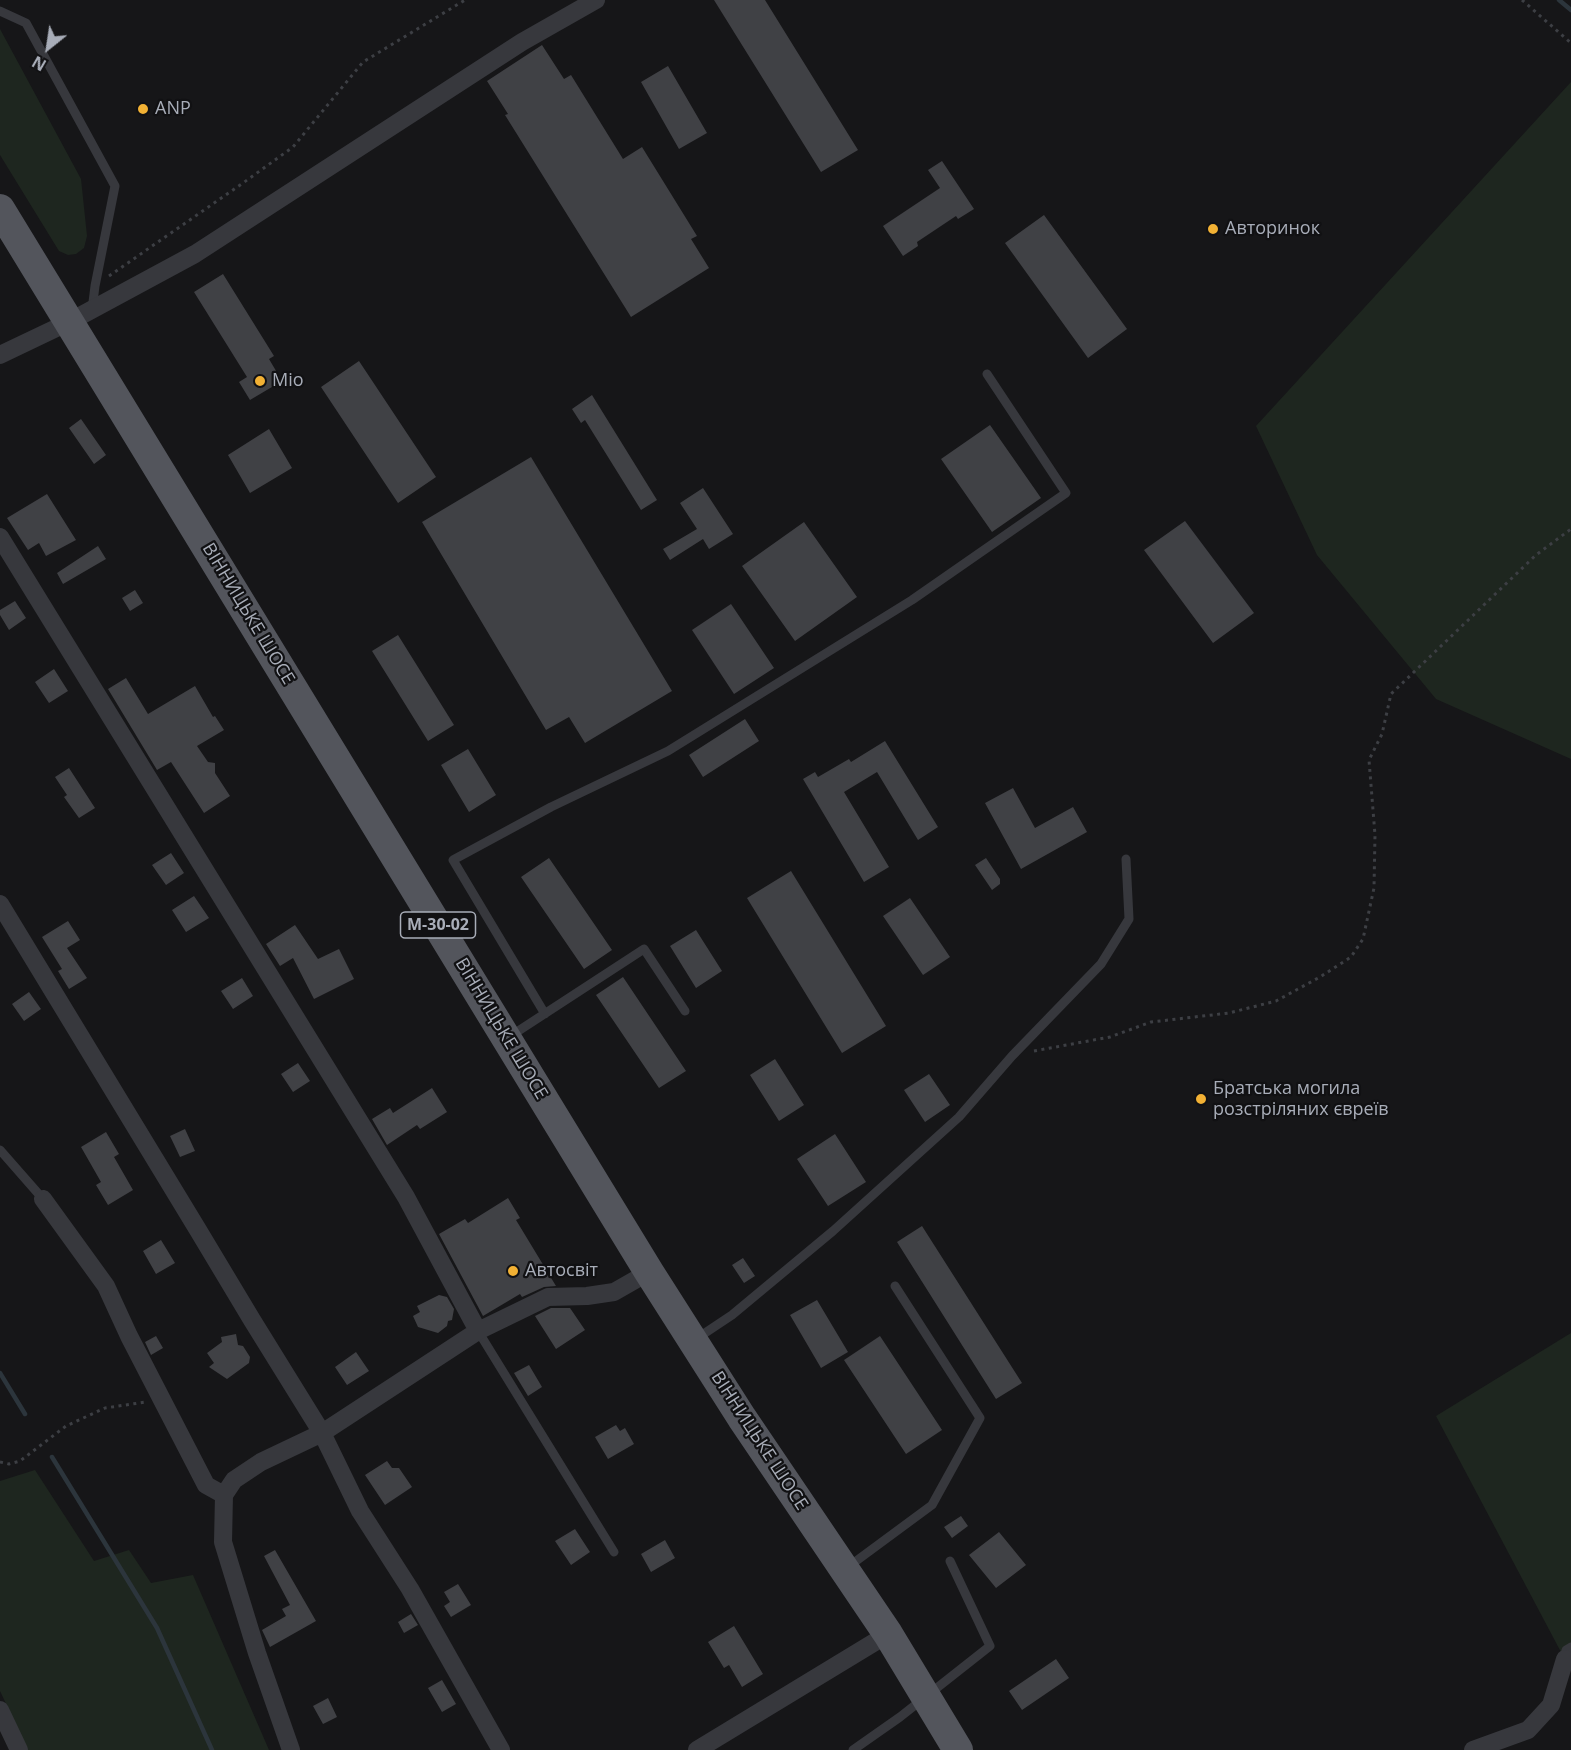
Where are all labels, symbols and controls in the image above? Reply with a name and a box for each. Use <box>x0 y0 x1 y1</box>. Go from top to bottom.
north arrow <box>18 18 78 78</box>
text: N <box>28 51 50 76</box>
place label: ANP <box>155 98 191 120</box>
marker: ANP <box>136 102 150 116</box>
place label: Авторинок <box>1225 218 1320 240</box>
marker: Авторинок <box>1206 222 1220 236</box>
place label: Міо <box>272 370 304 392</box>
marker: Міо <box>253 374 267 388</box>
street label: ВІННИЦЬКЕ ШОСЕ <box>197 539 299 689</box>
road number: М-30-02 <box>400 912 476 938</box>
street label: ВІННИЦЬКЕ ШОСЕ <box>450 954 552 1104</box>
place label: Братська могила розстріляних євреїв <box>1213 1078 1389 1120</box>
marker: Братська могила розстріляних євреїв <box>1194 1092 1208 1106</box>
place label: Автосвіт <box>525 1260 598 1282</box>
marker: Автосвіт <box>506 1264 520 1278</box>
street label: ВІННИЦЬКЕ ШОСЕ <box>706 1368 812 1514</box>

